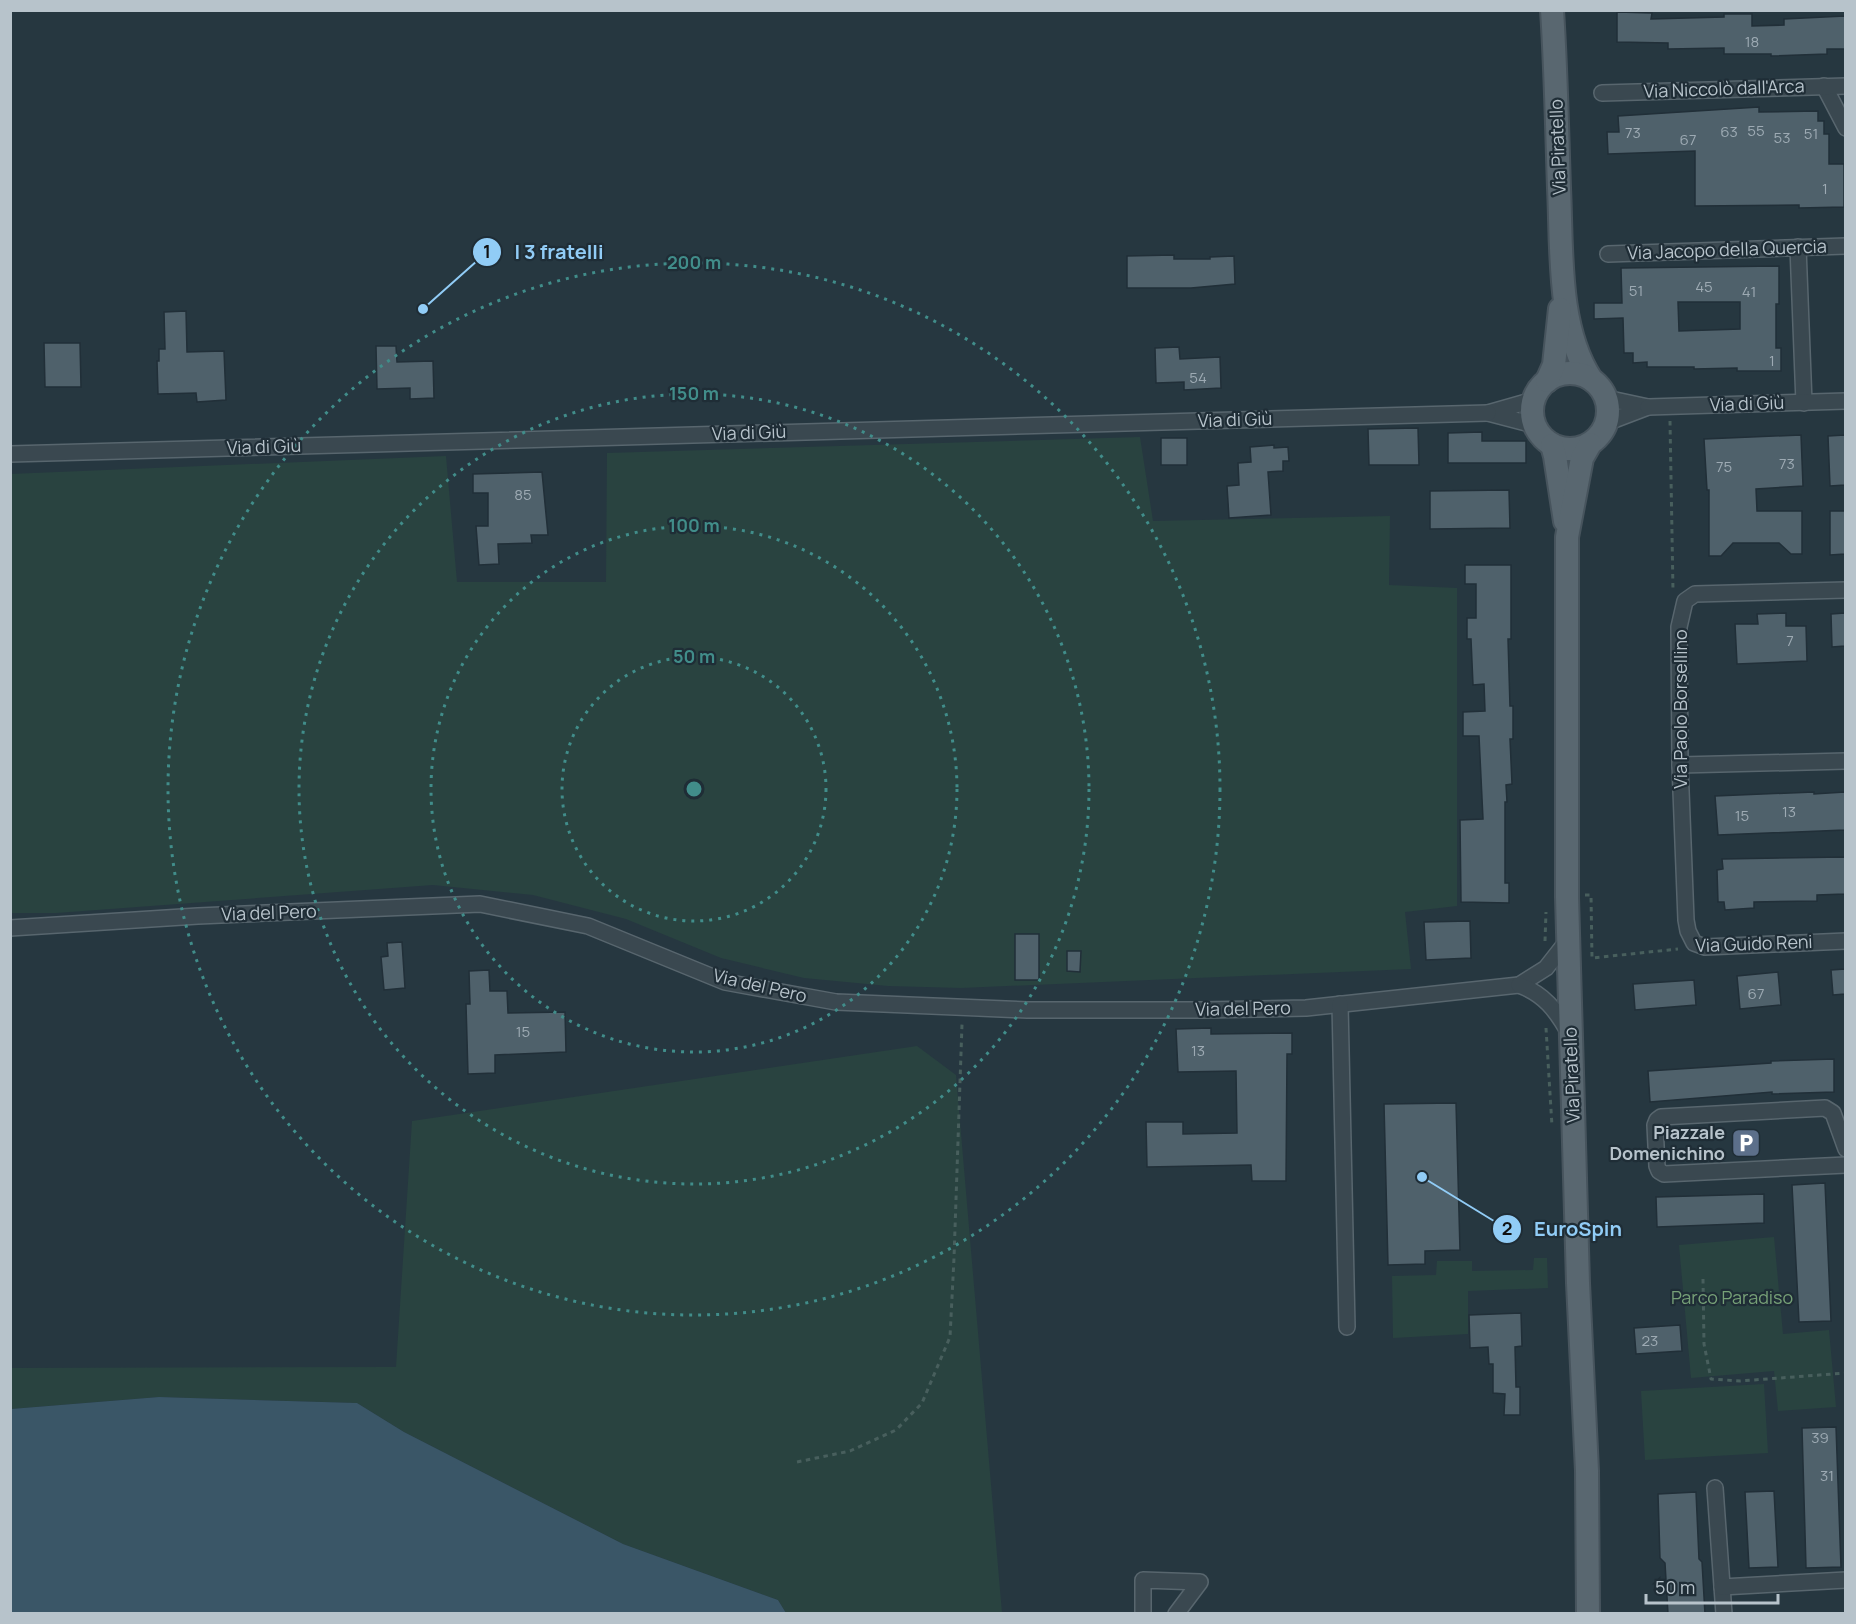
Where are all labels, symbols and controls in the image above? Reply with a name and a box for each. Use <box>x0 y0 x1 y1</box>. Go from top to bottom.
house number: 18 <box>1745 31 1759 52</box>
street label: Via Niccolò dall'Arca <box>1643 73 1805 103</box>
street label: Via Piratello <box>1543 99 1571 195</box>
house number: 55 <box>1747 120 1765 141</box>
house number: 63 <box>1720 121 1738 142</box>
house number: 73 <box>1625 122 1641 143</box>
house number: 51 <box>1804 123 1818 144</box>
house number: 53 <box>1774 127 1790 148</box>
house number: 67 <box>1680 129 1696 150</box>
house number: 1 <box>1822 178 1828 199</box>
callout: I 3 fratelli <box>472 233 615 271</box>
street label: Via Jacopo della Quercia <box>1627 234 1827 264</box>
text: I 3 fratelli <box>514 238 604 265</box>
text: 1 <box>483 239 491 263</box>
text: 200 m <box>667 250 721 274</box>
house number: 45 <box>1695 276 1713 297</box>
house number: 51 <box>1629 280 1643 301</box>
house number: 41 <box>1742 281 1756 302</box>
house number: 1 <box>1769 350 1775 371</box>
house number: 54 <box>1189 367 1207 388</box>
text: 150 m <box>669 381 719 405</box>
street label: Via di Giù <box>1709 390 1785 416</box>
street label: Via di Giù <box>1197 406 1273 432</box>
street label: Via di Giù <box>711 419 787 445</box>
street label: Via di Giù <box>226 433 302 459</box>
house number: 73 <box>1779 453 1795 474</box>
house number: 75 <box>1716 456 1732 477</box>
house number: 85 <box>514 484 532 505</box>
text: 100 m <box>668 513 720 537</box>
street label: Via Paolo Borsellino <box>1668 629 1692 789</box>
house number: 7 <box>1786 630 1794 651</box>
text: 50 m <box>673 644 715 668</box>
centre of rings <box>684 779 704 799</box>
house number: 13 <box>1782 801 1796 822</box>
house number: 15 <box>1735 805 1749 826</box>
street label: Via del Pero <box>221 898 317 926</box>
street label: Via Guido Reni <box>1695 929 1813 957</box>
street label: Via del Pero <box>711 963 809 1007</box>
house number: 67 <box>1748 983 1764 1004</box>
street label: Via del Pero <box>1195 995 1291 1021</box>
house number: 15 <box>516 1021 530 1042</box>
street label: Via Piratello <box>1557 1027 1585 1123</box>
house number: 13 <box>1191 1040 1205 1061</box>
place label: Piazzale Domenichino <box>1609 1120 1725 1165</box>
parking icon: Piazzale Domenichino <box>1730 1127 1762 1159</box>
callout: EuroSpin <box>1492 1210 1634 1248</box>
text: EuroSpin <box>1534 1215 1622 1242</box>
text: 2 <box>1502 1216 1512 1240</box>
park label: Parco Paradiso <box>1671 1285 1793 1309</box>
house number: 23 <box>1642 1330 1658 1351</box>
house number: 39 <box>1811 1427 1829 1448</box>
house number: 31 <box>1820 1465 1834 1486</box>
scale bar <box>1646 1567 1778 1605</box>
text: 50 m <box>1655 1575 1695 1599</box>

